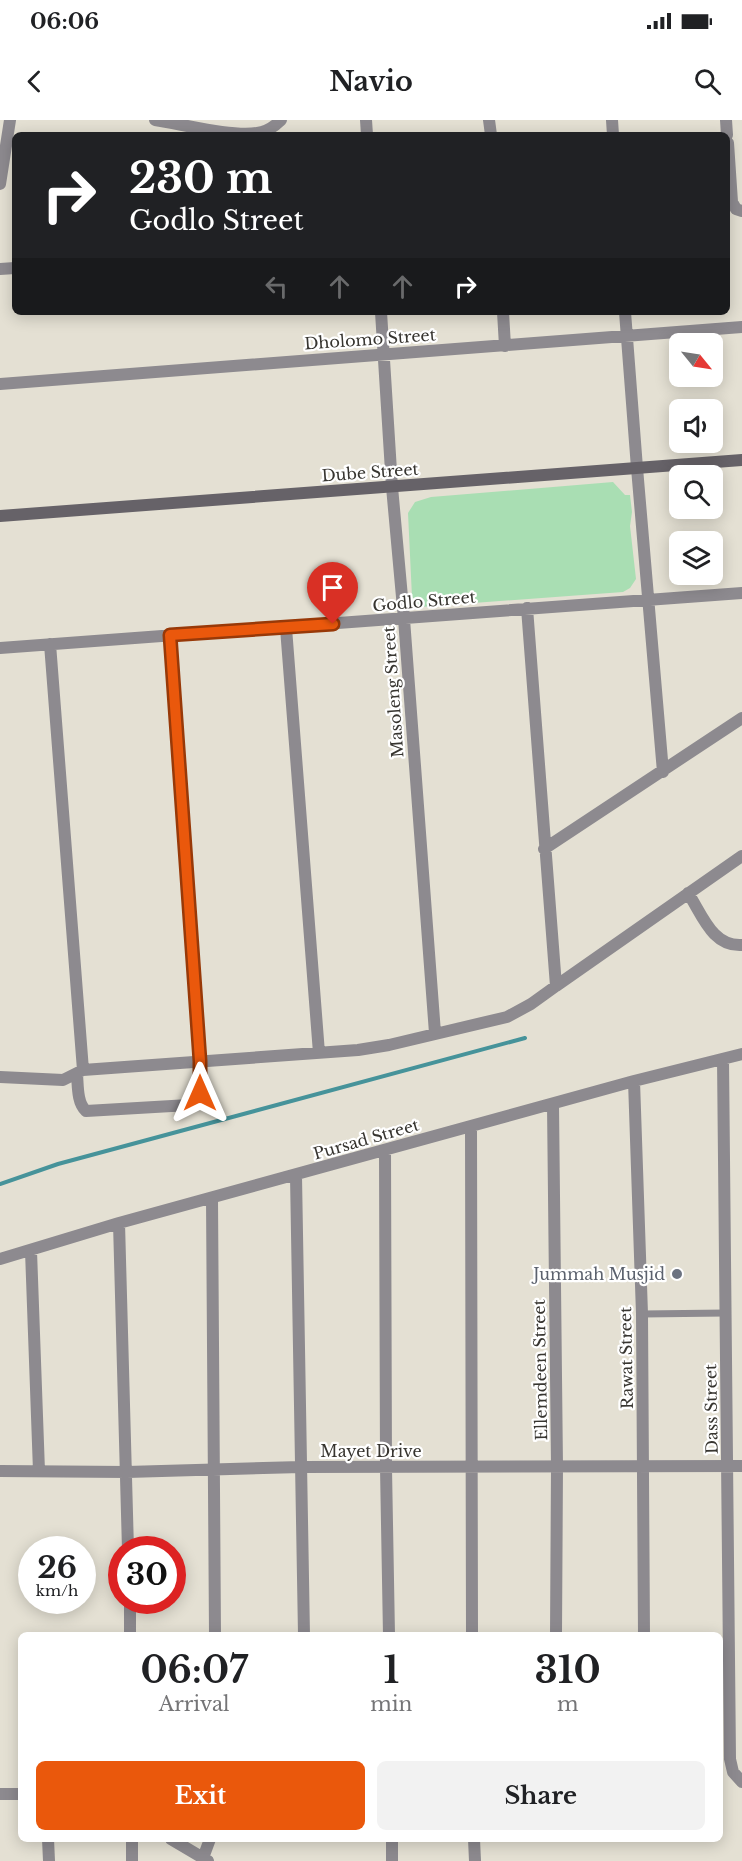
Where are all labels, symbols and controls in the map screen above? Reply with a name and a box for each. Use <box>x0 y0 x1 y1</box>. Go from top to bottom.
text: 06:06 <box>30 8 99 35</box>
icon: back <box>18 65 51 98</box>
text: Navio <box>329 65 413 98</box>
icon: search <box>691 65 724 98</box>
text: 230 m <box>129 152 272 204</box>
icon: right <box>30 156 108 234</box>
text: Godlo Street <box>129 204 304 237</box>
icon: left <box>260 270 293 303</box>
icon: ahead <box>323 270 356 303</box>
icon: ahead <box>386 270 419 303</box>
icon: right <box>449 270 482 303</box>
street label: Dholomo Street <box>304 324 436 354</box>
north arrow <box>669 333 723 387</box>
map controls <box>669 333 723 585</box>
button: sound <box>669 399 723 453</box>
street label: Dube Street <box>321 459 419 485</box>
button: search <box>669 465 723 519</box>
button: layers <box>669 531 723 585</box>
pin <box>307 562 358 624</box>
icon: arrive <box>316 571 349 604</box>
street label: Godlo Street <box>372 587 476 615</box>
street label: Masoleng Street <box>378 626 408 758</box>
position arrow <box>168 1061 232 1125</box>
street label: Pursad Street <box>311 1114 421 1164</box>
place label: Jummah Musjid <box>531 1264 665 1284</box>
marker: Jummah Musjid <box>670 1267 684 1281</box>
street label: Ellemdeen Street <box>529 1299 551 1441</box>
street label: Rawat Street <box>615 1307 637 1409</box>
street label: Dass Street <box>700 1364 722 1454</box>
street label: Mayet Drive <box>320 1441 422 1461</box>
speed limit sign: 30 <box>108 1536 186 1614</box>
text: 26 <box>37 1549 77 1586</box>
text: km/h <box>36 1581 78 1600</box>
text: 06:07 <box>140 1648 248 1693</box>
text: 1 <box>383 1648 399 1693</box>
text: 310 <box>535 1648 601 1693</box>
text: Arrival <box>159 1692 230 1716</box>
text: min <box>370 1692 412 1716</box>
text: m <box>557 1692 578 1716</box>
button: Exit <box>36 1761 365 1830</box>
button: Share <box>377 1761 705 1830</box>

